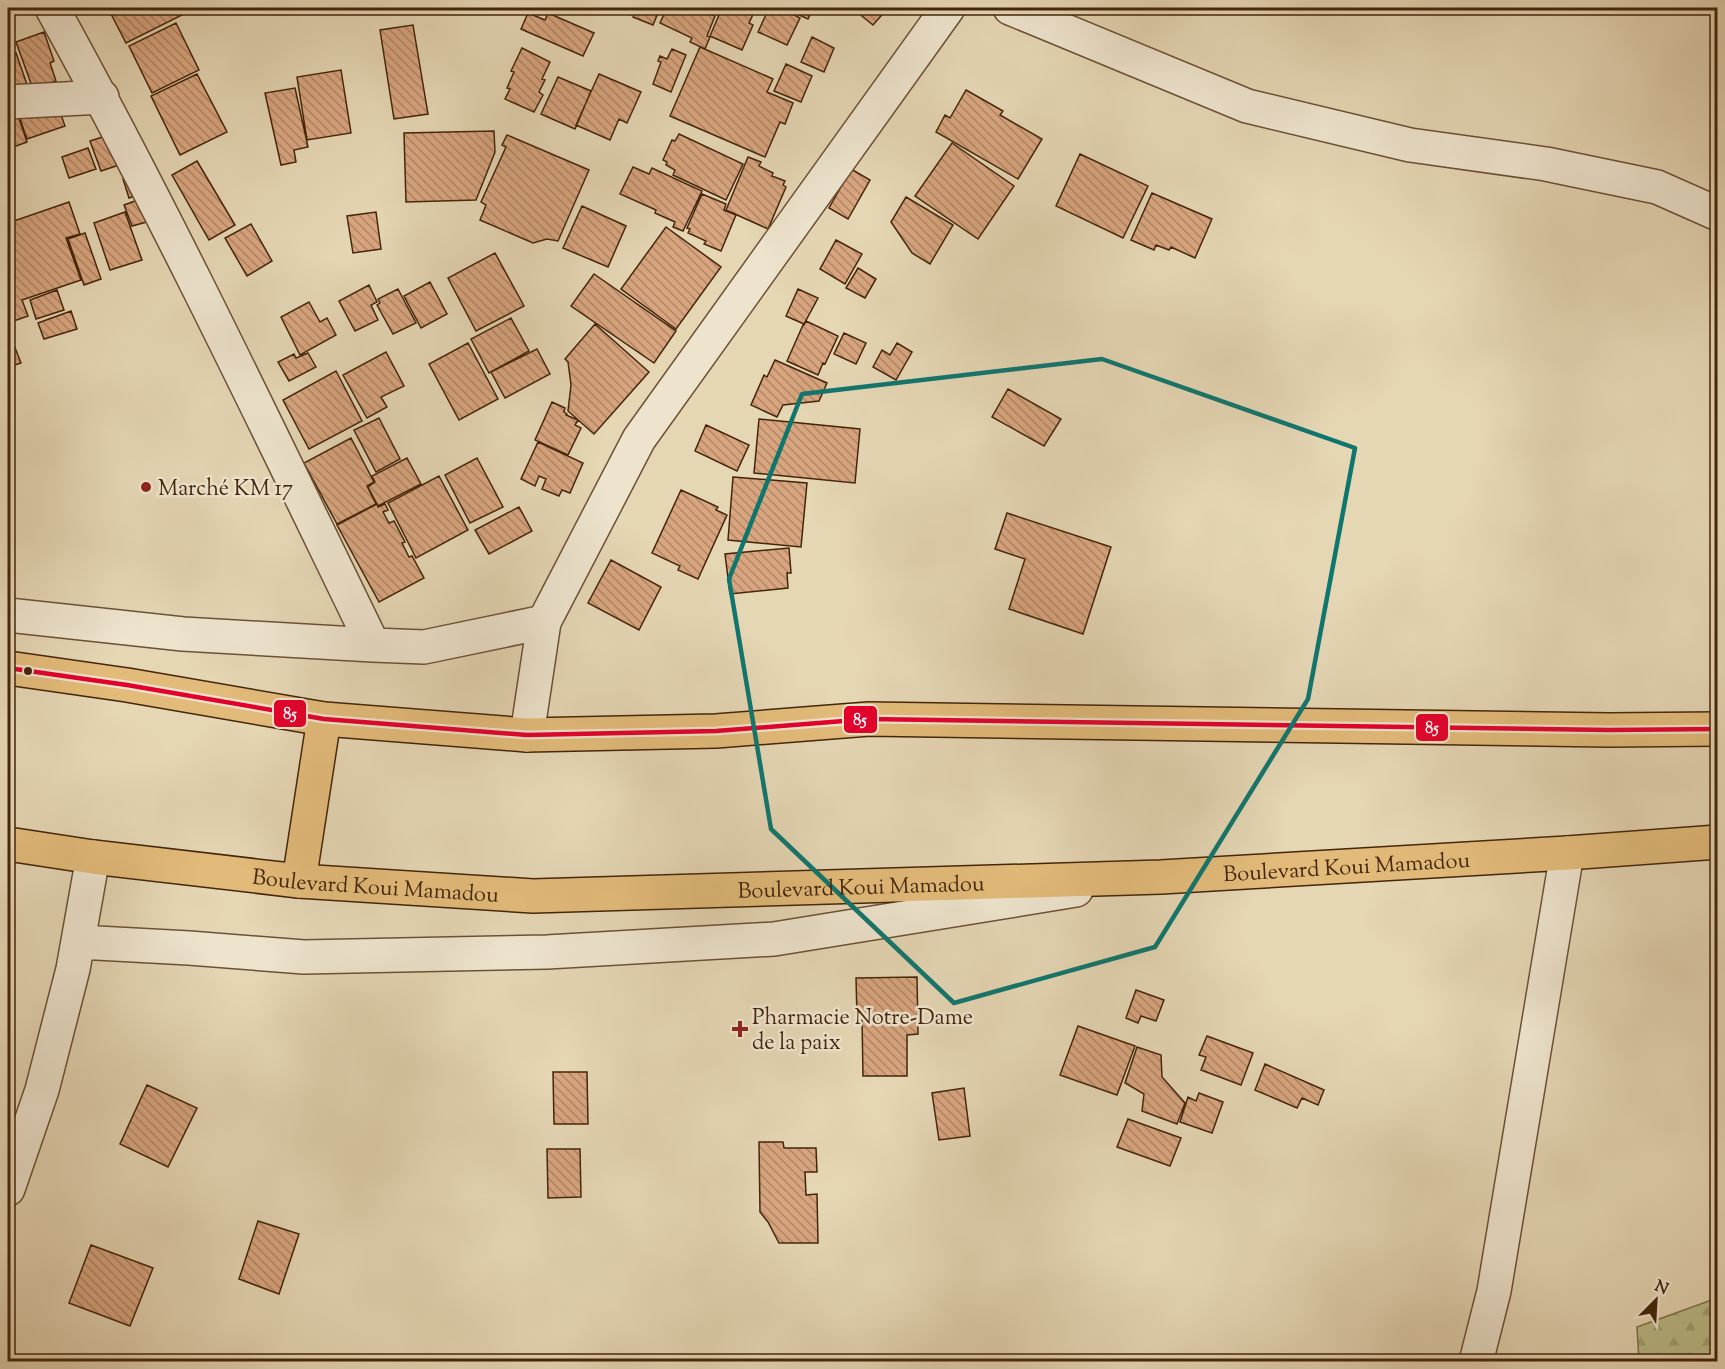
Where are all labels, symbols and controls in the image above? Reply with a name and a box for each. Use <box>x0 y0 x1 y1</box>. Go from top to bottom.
place label: Marché KM 17 <box>158 474 293 506</box>
marker: Marché KM 17 <box>139 480 153 494</box>
unlabelled marker <box>22 665 34 677</box>
line badge: 85 <box>273 699 307 728</box>
text: 85 <box>283 704 297 727</box>
line badge: 85 <box>843 705 878 734</box>
text: 85 <box>853 710 867 733</box>
line badge: 85 <box>1415 713 1449 742</box>
text: 85 <box>1425 718 1439 741</box>
street label: Boulevard Koui Mamadou <box>1222 846 1471 892</box>
street label: Boulevard Koui Mamadou <box>250 863 500 913</box>
street label: Boulevard Koui Mamadou <box>737 869 985 909</box>
place label: Pharmacie Notre-Dame de la paix <box>752 1003 973 1060</box>
marker: Pharmacie Notre-Dame de la paix <box>733 1022 747 1036</box>
north arrow <box>1626 1270 1686 1330</box>
text: N <box>1651 1275 1672 1302</box>

